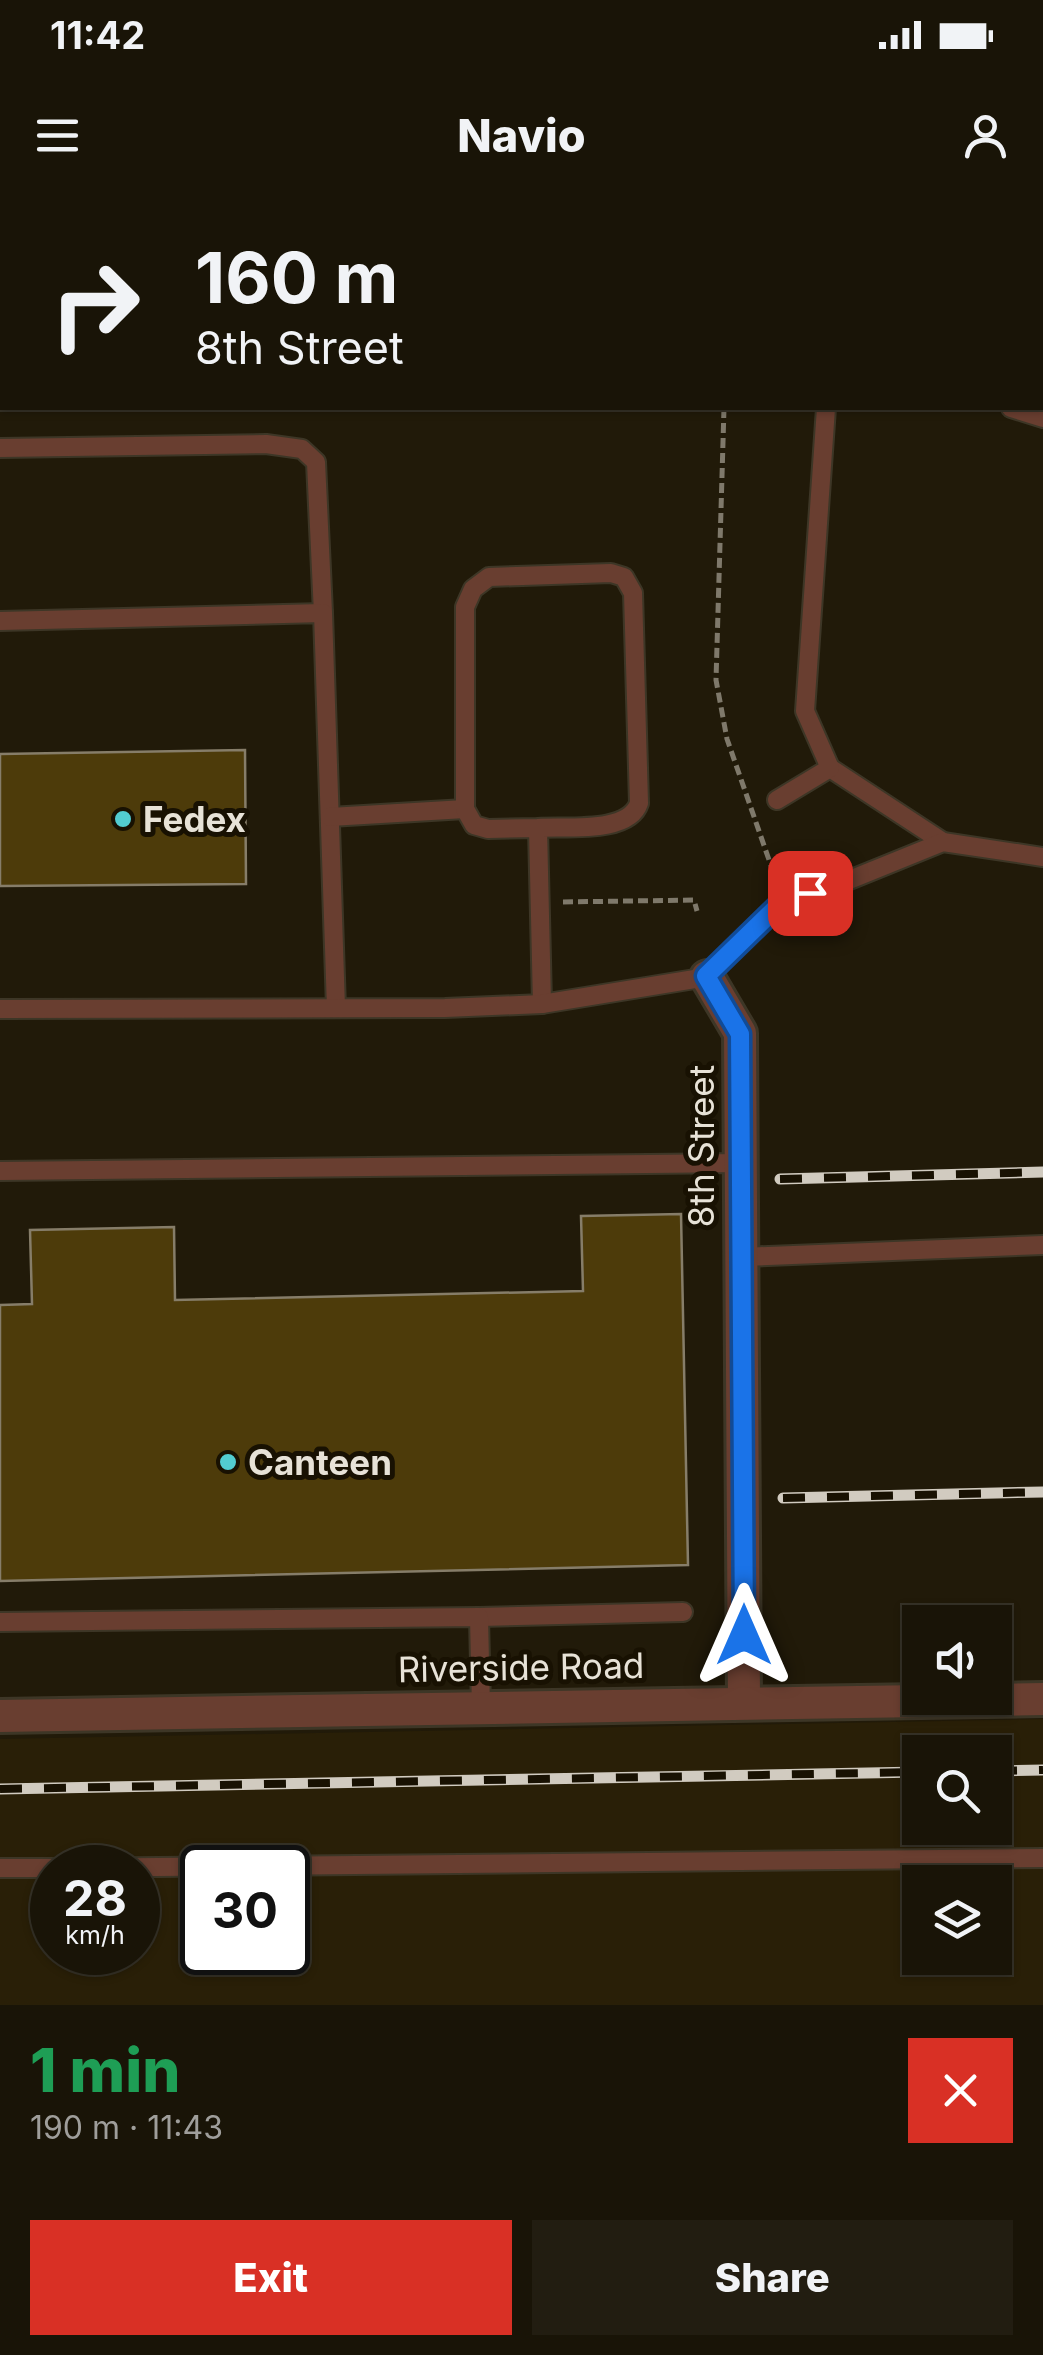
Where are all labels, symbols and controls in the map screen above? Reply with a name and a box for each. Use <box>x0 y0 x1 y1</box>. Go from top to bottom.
text: 11:42 <box>50 12 145 58</box>
icon: menu <box>30 108 85 163</box>
text: Navio <box>457 108 586 163</box>
icon: person <box>958 108 1013 163</box>
text: 160 m <box>195 235 398 320</box>
icon: right <box>30 240 160 370</box>
text: 8th Street <box>195 320 404 375</box>
place label: Fedex <box>143 798 246 840</box>
marker: Fedex <box>112 808 134 830</box>
pin <box>768 851 853 936</box>
icon: arrive <box>783 866 838 921</box>
street label: 8th Street <box>680 1065 722 1227</box>
place label: Canteen <box>248 1441 392 1483</box>
marker: Canteen <box>217 1451 239 1473</box>
position arrow <box>692 1583 796 1687</box>
map controls <box>902 1605 1012 1975</box>
button: sound <box>902 1605 1012 1715</box>
street label: Riverside Road <box>397 1644 645 1690</box>
button: search <box>902 1735 1012 1845</box>
speed limit sign: 30 <box>180 1845 310 1975</box>
button: layers <box>902 1865 1012 1975</box>
text: 28 <box>63 1868 127 1928</box>
text: km/h <box>65 1920 125 1950</box>
text: 1 min <box>30 2034 180 2106</box>
button: close <box>908 2038 1013 2143</box>
text: 190 m · 11:43 <box>30 2108 223 2147</box>
button: Exit <box>30 2220 512 2335</box>
button: Share <box>532 2220 1013 2335</box>

